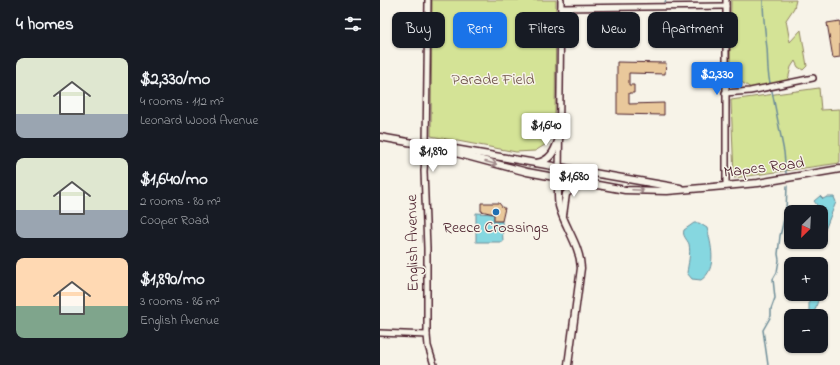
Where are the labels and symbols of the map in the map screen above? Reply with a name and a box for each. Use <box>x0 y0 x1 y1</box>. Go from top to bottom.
pin: $2,330 <box>684 62 750 96</box>
park label: Parade Field <box>452 68 534 92</box>
pin: $1,640 <box>513 113 579 147</box>
pin: $1,890 <box>400 139 466 173</box>
street label: Mapes Road <box>722 151 806 185</box>
one-way arrow <box>484 160 497 168</box>
pin: $1,680 <box>541 164 607 198</box>
one-way arrow <box>631 187 644 194</box>
street label: English Avenue <box>400 193 426 292</box>
north arrow <box>784 205 828 249</box>
marker: Reece Crossings <box>491 207 501 217</box>
place label: Reece Crossings <box>443 216 549 240</box>

